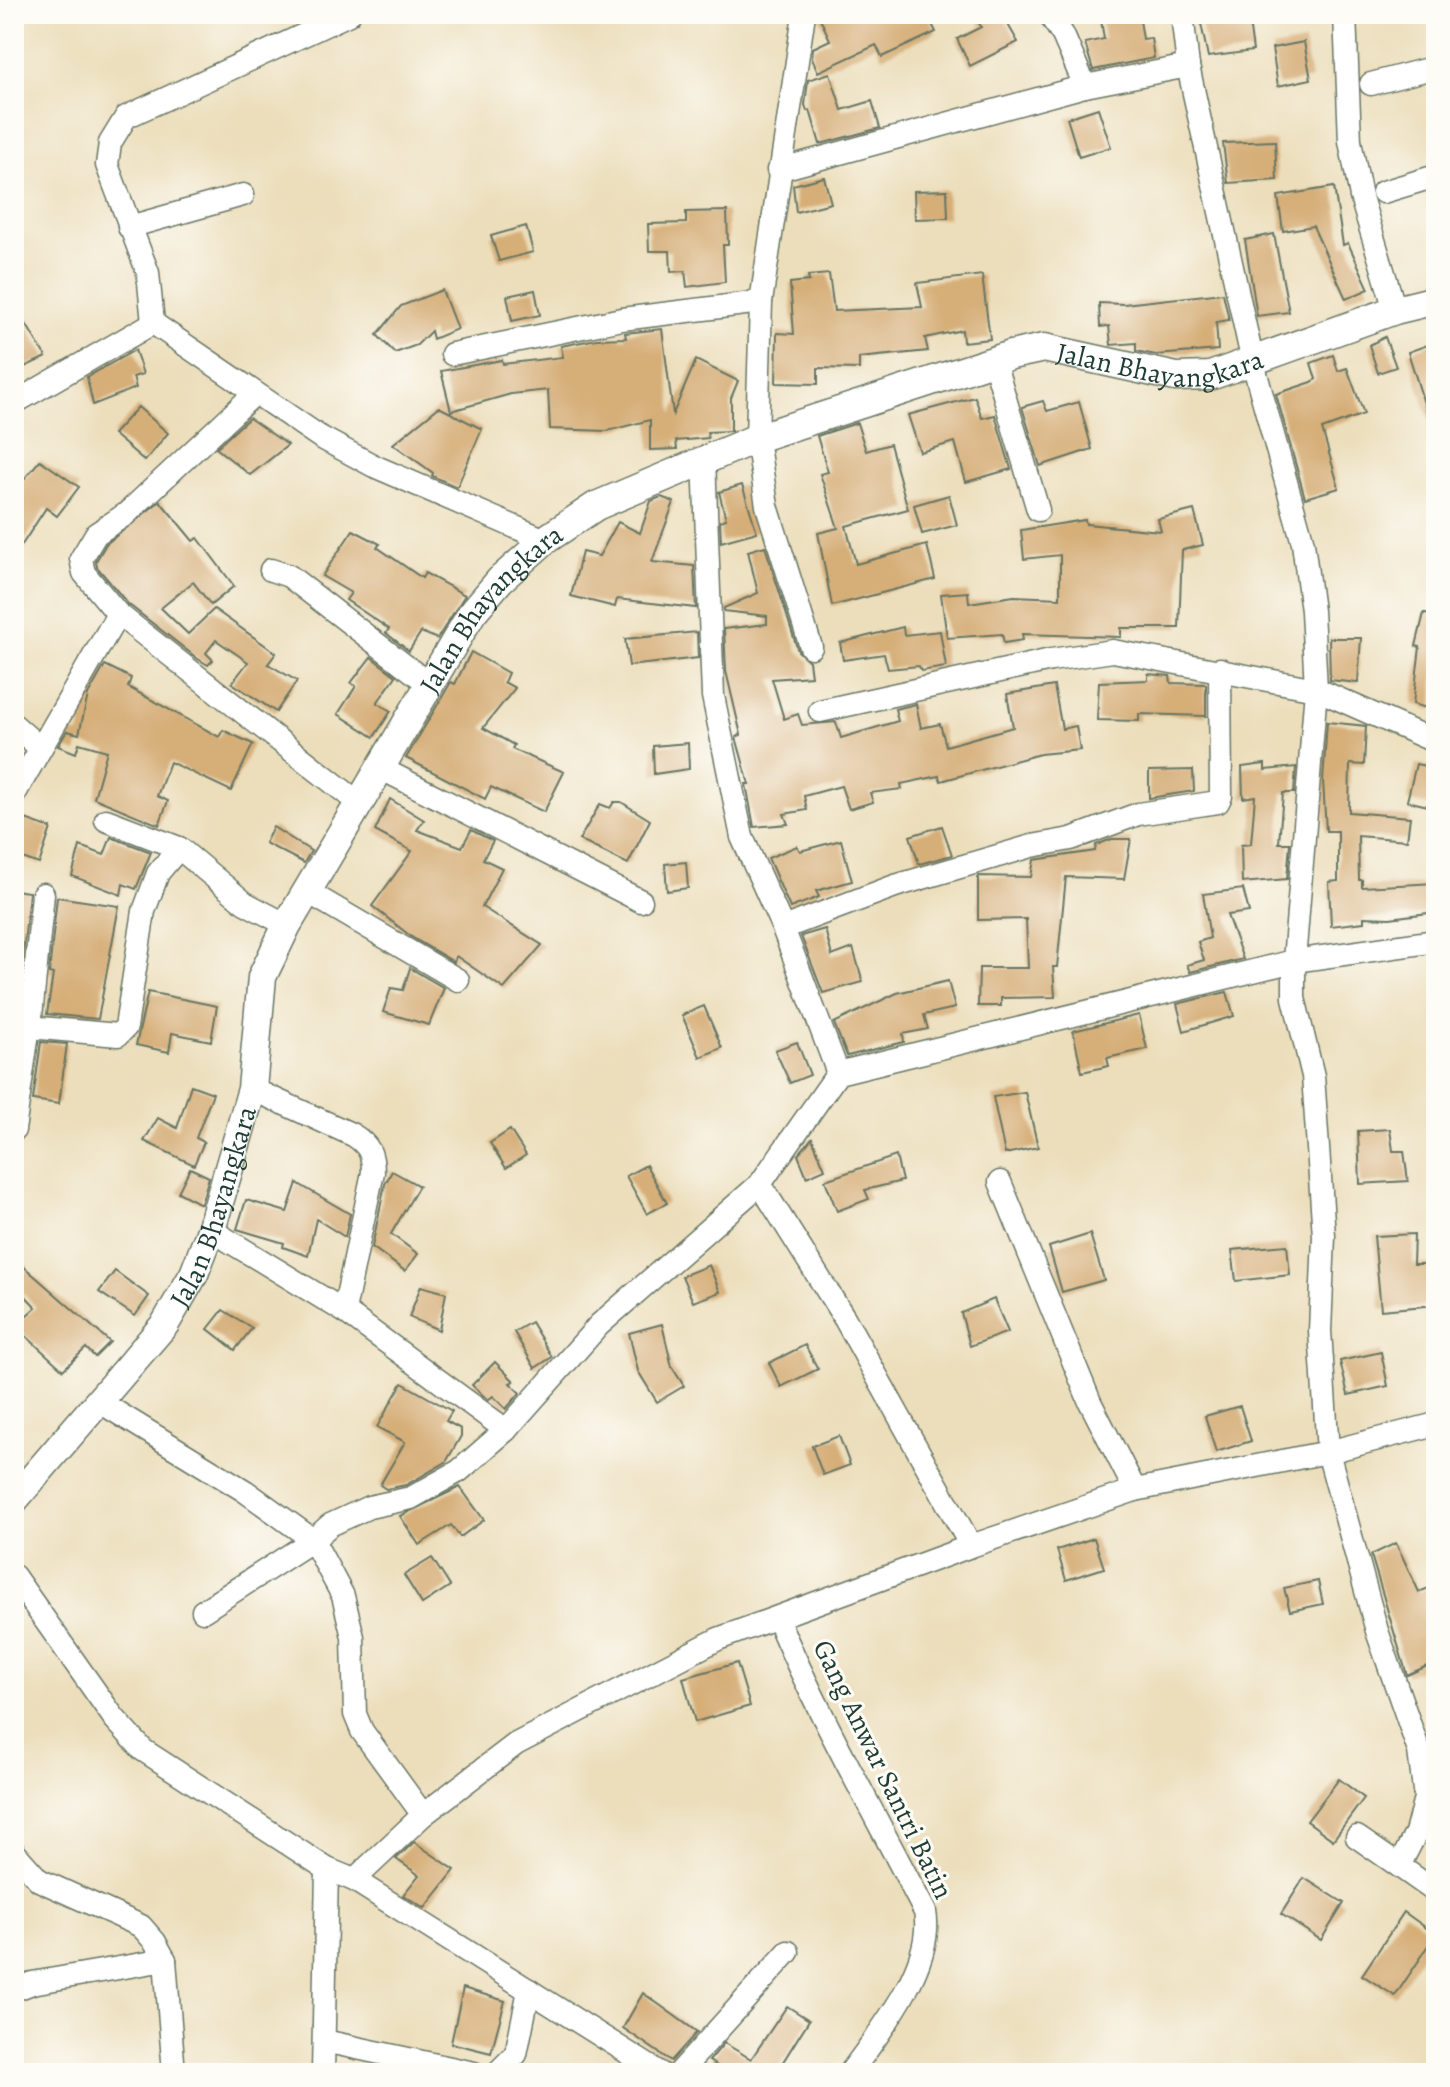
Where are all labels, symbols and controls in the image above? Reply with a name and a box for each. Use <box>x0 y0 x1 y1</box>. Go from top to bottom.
street label: Jalan Bhayangkara <box>1053 333 1269 397</box>
street label: Jalan Bhayangkara <box>411 515 571 701</box>
street label: Jalan Bhayangkara <box>161 1102 266 1314</box>
street label: Gang Anwar Santri Batin <box>804 1634 962 1905</box>

